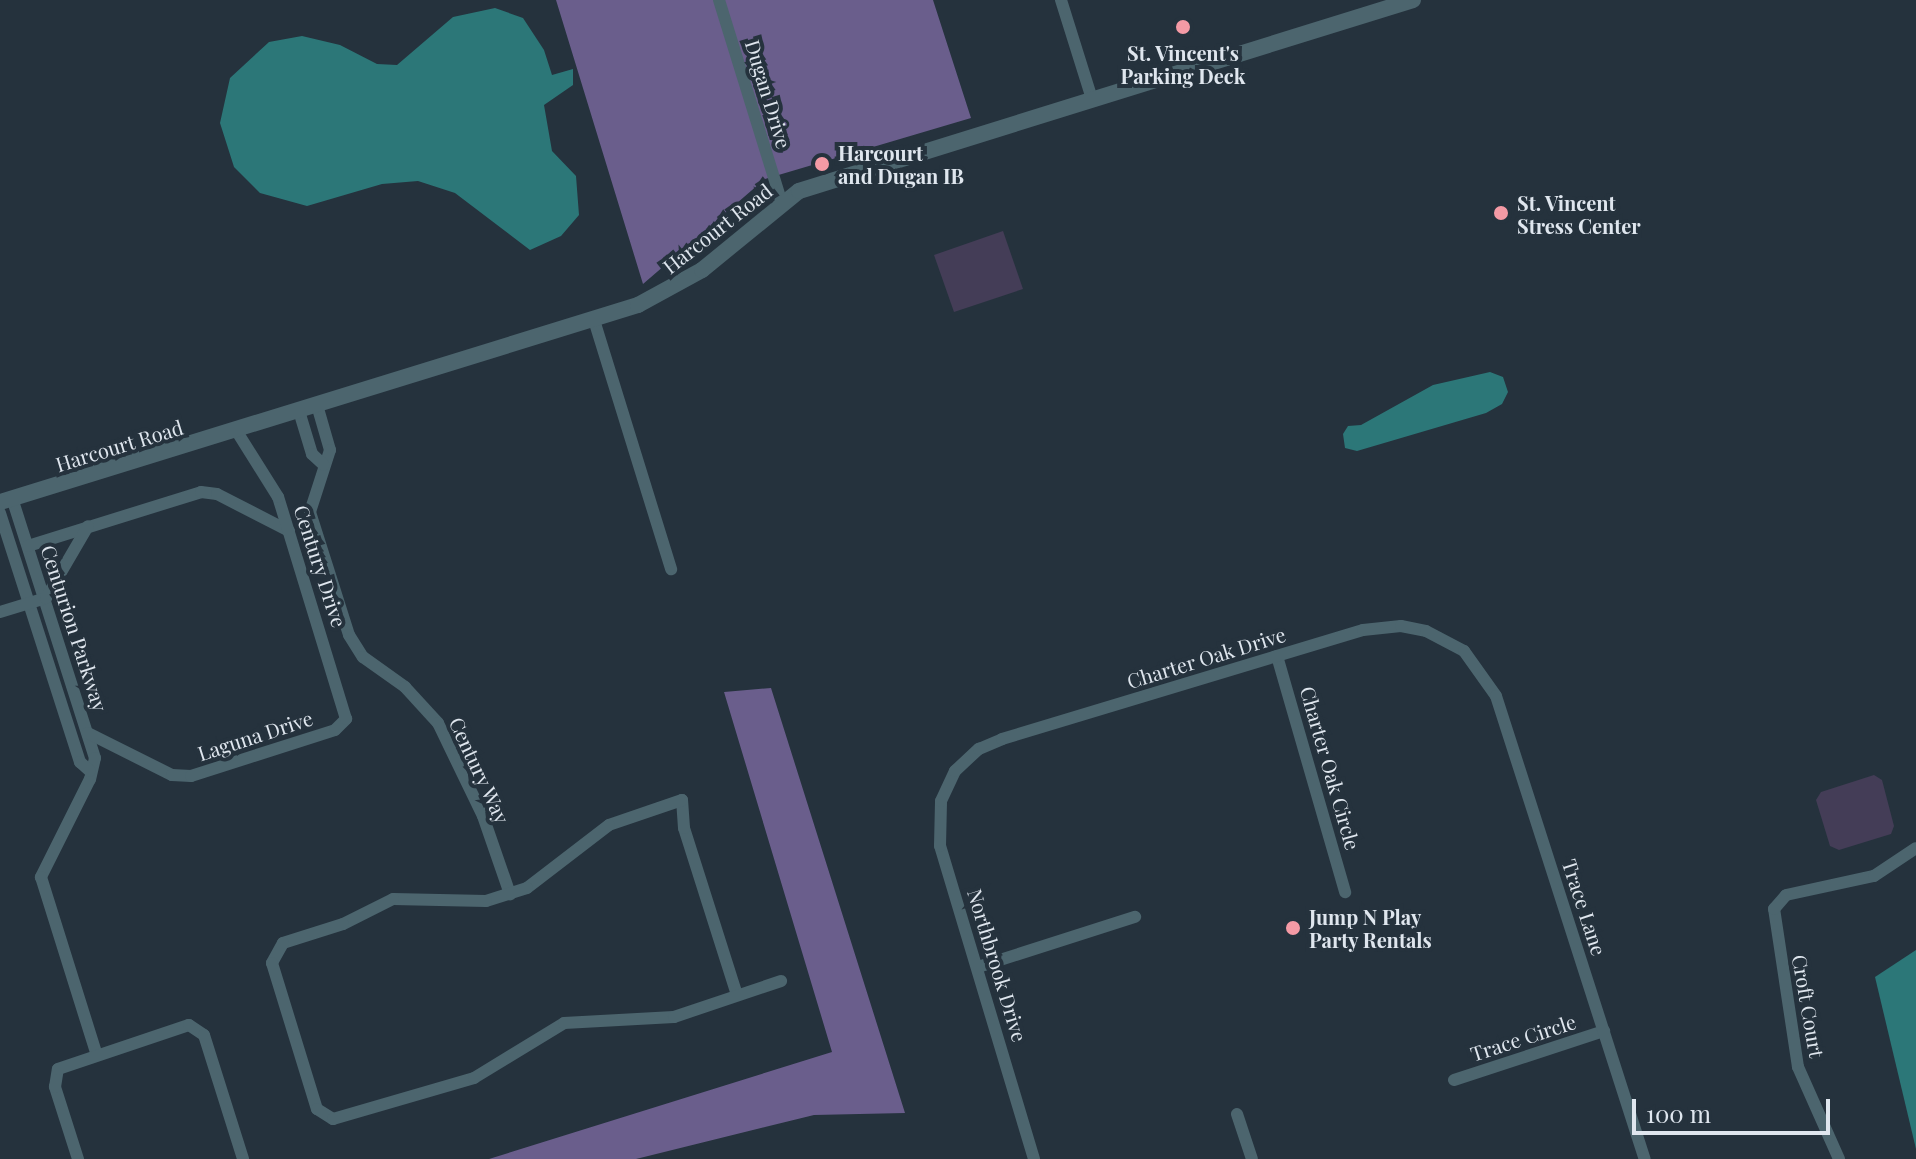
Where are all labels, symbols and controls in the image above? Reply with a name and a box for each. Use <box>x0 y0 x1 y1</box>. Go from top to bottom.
marker: St. Vincent's Parking Deck <box>1174 18 1192 36</box>
street label: Dugan Drive <box>741 37 797 151</box>
place label: St. Vincent's Parking Deck <box>1121 40 1245 87</box>
place label: Harcourt and Dugan IB <box>838 140 964 187</box>
marker: Harcourt and Dugan IB <box>813 155 831 173</box>
street label: Harcourt Road <box>658 178 776 278</box>
place label: St. Vincent Stress Center <box>1517 190 1641 237</box>
marker: St. Vincent Stress Center <box>1492 204 1510 222</box>
street label: Harcourt Road <box>52 414 186 476</box>
street label: Century Drive <box>290 502 352 630</box>
street label: Centurion Parkway <box>37 542 113 714</box>
street label: Charter Oak Drive <box>1124 621 1288 693</box>
street label: Charter Oak Circle <box>1296 683 1366 853</box>
street label: Laguna Drive <box>194 705 316 765</box>
street label: Century Way <box>445 713 515 827</box>
street label: Trace Lane <box>1558 856 1612 958</box>
street label: Northbrook Drive <box>963 886 1033 1044</box>
place label: Jump N Play Party Rentals <box>1309 904 1432 951</box>
marker: Jump N Play Party Rentals <box>1284 919 1302 937</box>
street label: Croft Court <box>1788 953 1830 1059</box>
street label: Trace Circle <box>1467 1009 1579 1065</box>
scale bar <box>1636 1083 1834 1133</box>
text: 100 m <box>1646 1097 1711 1129</box>

